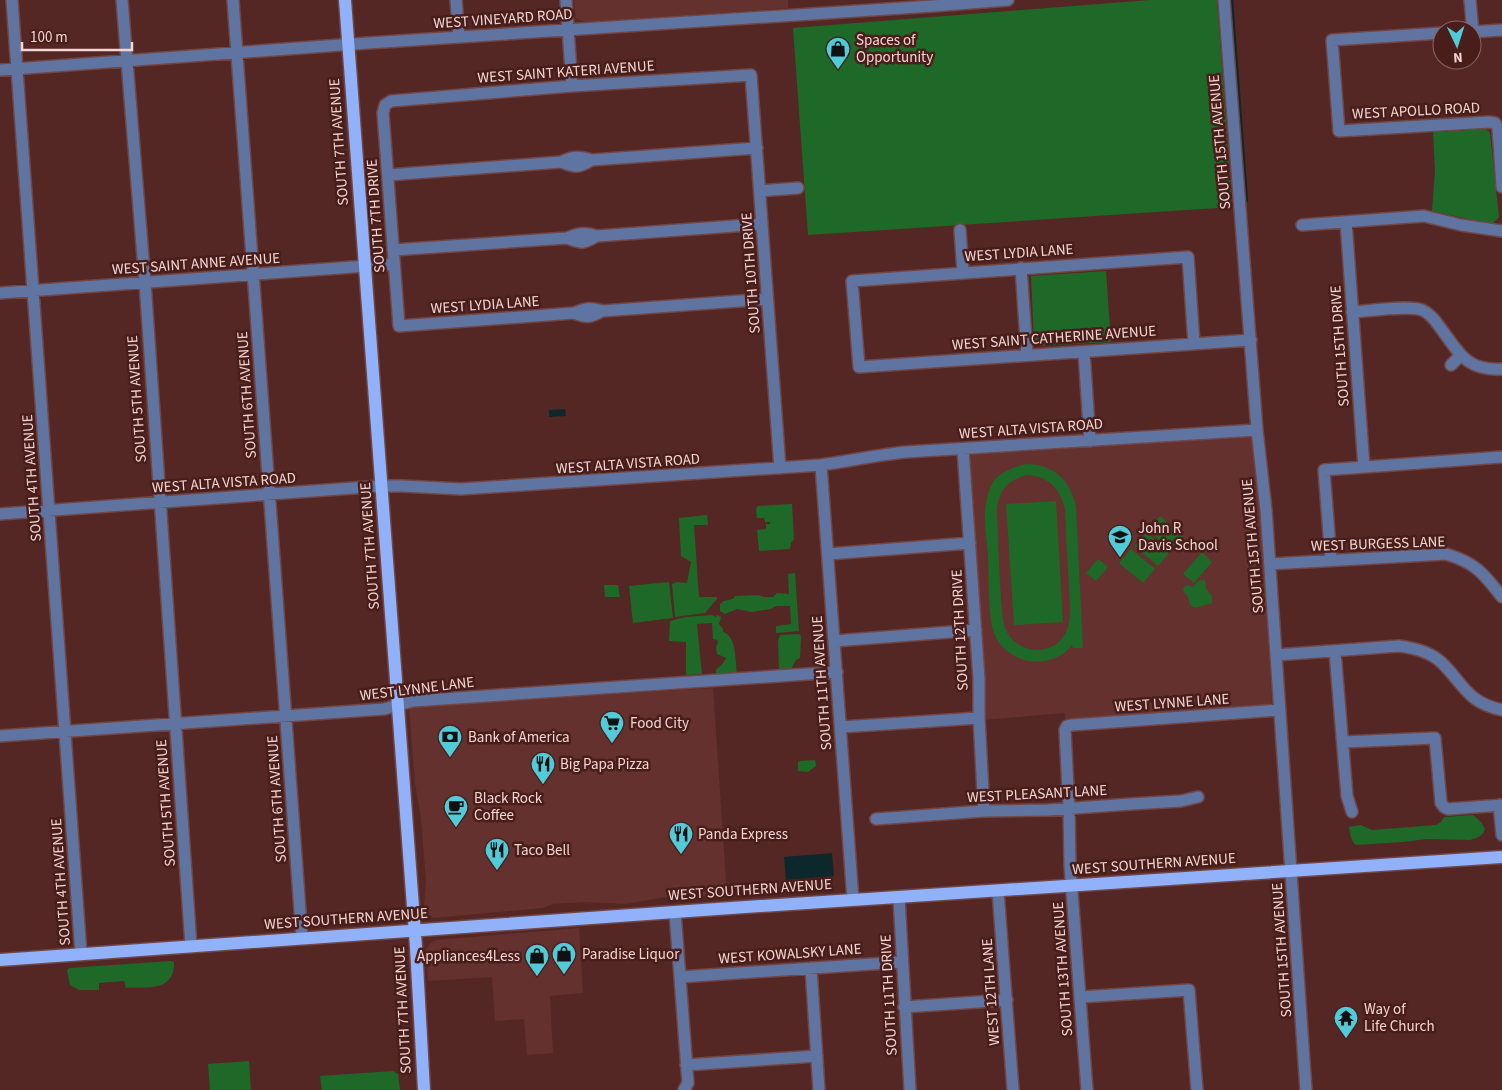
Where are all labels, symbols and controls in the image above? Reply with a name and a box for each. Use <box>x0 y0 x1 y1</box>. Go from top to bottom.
street label: WEST VINEYARD ROAD <box>433 4 573 34</box>
scale bar <box>22 20 132 52</box>
north arrow <box>1432 20 1482 70</box>
text: 100 m <box>30 27 68 48</box>
place label: Spaces of Opportunity <box>856 30 933 68</box>
shop icon: Spaces of Opportunity <box>825 36 851 70</box>
text: N <box>1452 47 1463 67</box>
street label: WEST SAINT KATERI AVENUE <box>477 55 655 89</box>
street label: SOUTH 15TH AVENUE <box>1204 74 1236 210</box>
street label: SOUTH 7TH AVENUE <box>324 78 354 206</box>
street label: WEST APOLLO ROAD <box>1352 97 1480 125</box>
street label: SOUTH 7TH DRIVE <box>362 158 390 274</box>
street label: SOUTH 10TH DRIVE <box>736 212 766 334</box>
street label: WEST LYDIA LANE <box>964 239 1074 267</box>
street label: WEST SAINT ANNE AVENUE <box>111 248 281 280</box>
street label: SOUTH 15TH DRIVE <box>1325 285 1355 407</box>
street label: WEST LYDIA LANE <box>430 291 540 319</box>
street label: WEST SAINT CATHERINE AVENUE <box>951 320 1157 356</box>
street label: SOUTH 6TH AVENUE <box>232 331 262 459</box>
street label: SOUTH 5TH AVENUE <box>122 335 152 463</box>
street label: WEST ALTA VISTA ROAD <box>958 413 1104 445</box>
street label: SOUTH 4TH AVENUE <box>17 414 47 542</box>
street label: WEST ALTA VISTA ROAD <box>555 448 701 480</box>
street label: WEST ALTA VISTA ROAD <box>151 467 297 499</box>
street label: SOUTH 15TH AVENUE <box>1237 478 1269 614</box>
street label: SOUTH 7TH AVENUE <box>355 482 385 610</box>
place label: John R Davis School <box>1138 518 1218 556</box>
school or university icon: John R Davis School <box>1107 524 1133 558</box>
street label: WEST BURGESS LANE <box>1310 531 1446 557</box>
street label: SOUTH 12TH DRIVE <box>946 569 974 691</box>
street label: SOUTH 11TH AVENUE <box>807 615 837 751</box>
street label: WEST LYNNE LANE <box>359 672 476 706</box>
street label: WEST LYNNE LANE <box>1114 689 1230 717</box>
supermarket icon: Food City <box>599 710 625 744</box>
place label: Food City <box>630 713 689 734</box>
bank icon: Bank of America <box>437 724 463 758</box>
place label: Bank of America <box>468 727 570 748</box>
street label: SOUTH 6TH AVENUE <box>262 735 292 863</box>
street label: SOUTH 5TH AVENUE <box>151 739 181 867</box>
restaurant icon: Big Papa Pizza <box>530 751 556 785</box>
place label: Big Papa Pizza <box>560 754 649 775</box>
street label: WEST PLEASANT LANE <box>966 780 1108 808</box>
place label: Black Rock Coffee <box>474 788 543 826</box>
cafe icon: Black Rock Coffee <box>443 794 469 828</box>
street label: SOUTH 4TH AVENUE <box>46 818 76 946</box>
restaurant icon: Panda Express <box>668 821 694 855</box>
place label: Panda Express <box>698 824 788 845</box>
restaurant icon: Taco Bell <box>484 837 510 871</box>
place label: Taco Bell <box>514 840 570 861</box>
street label: WEST SOUTHERN AVENUE <box>1072 848 1237 880</box>
street label: WEST SOUTHERN AVENUE <box>668 874 833 906</box>
street label: SOUTH 15TH AVENUE <box>1267 882 1297 1018</box>
street label: SOUTH 13TH AVENUE <box>1048 901 1078 1037</box>
street label: WEST SOUTHERN AVENUE <box>264 903 429 935</box>
street label: SOUTH 11TH DRIVE <box>875 934 903 1056</box>
street label: WEST 12TH LANE <box>977 938 1005 1046</box>
street label: WEST KOWALSKY LANE <box>718 939 862 969</box>
shop icon: Paradise Liquor <box>551 941 577 975</box>
shop icon: Appliances4Less <box>524 943 550 977</box>
place label: Paradise Liquor <box>582 944 680 965</box>
street label: SOUTH 7TH AVENUE <box>389 946 417 1074</box>
place label: Appliances4Less <box>417 946 520 967</box>
place label: Way of Life Church <box>1364 999 1435 1037</box>
temple icon: Way of Life Church <box>1333 1005 1359 1039</box>

